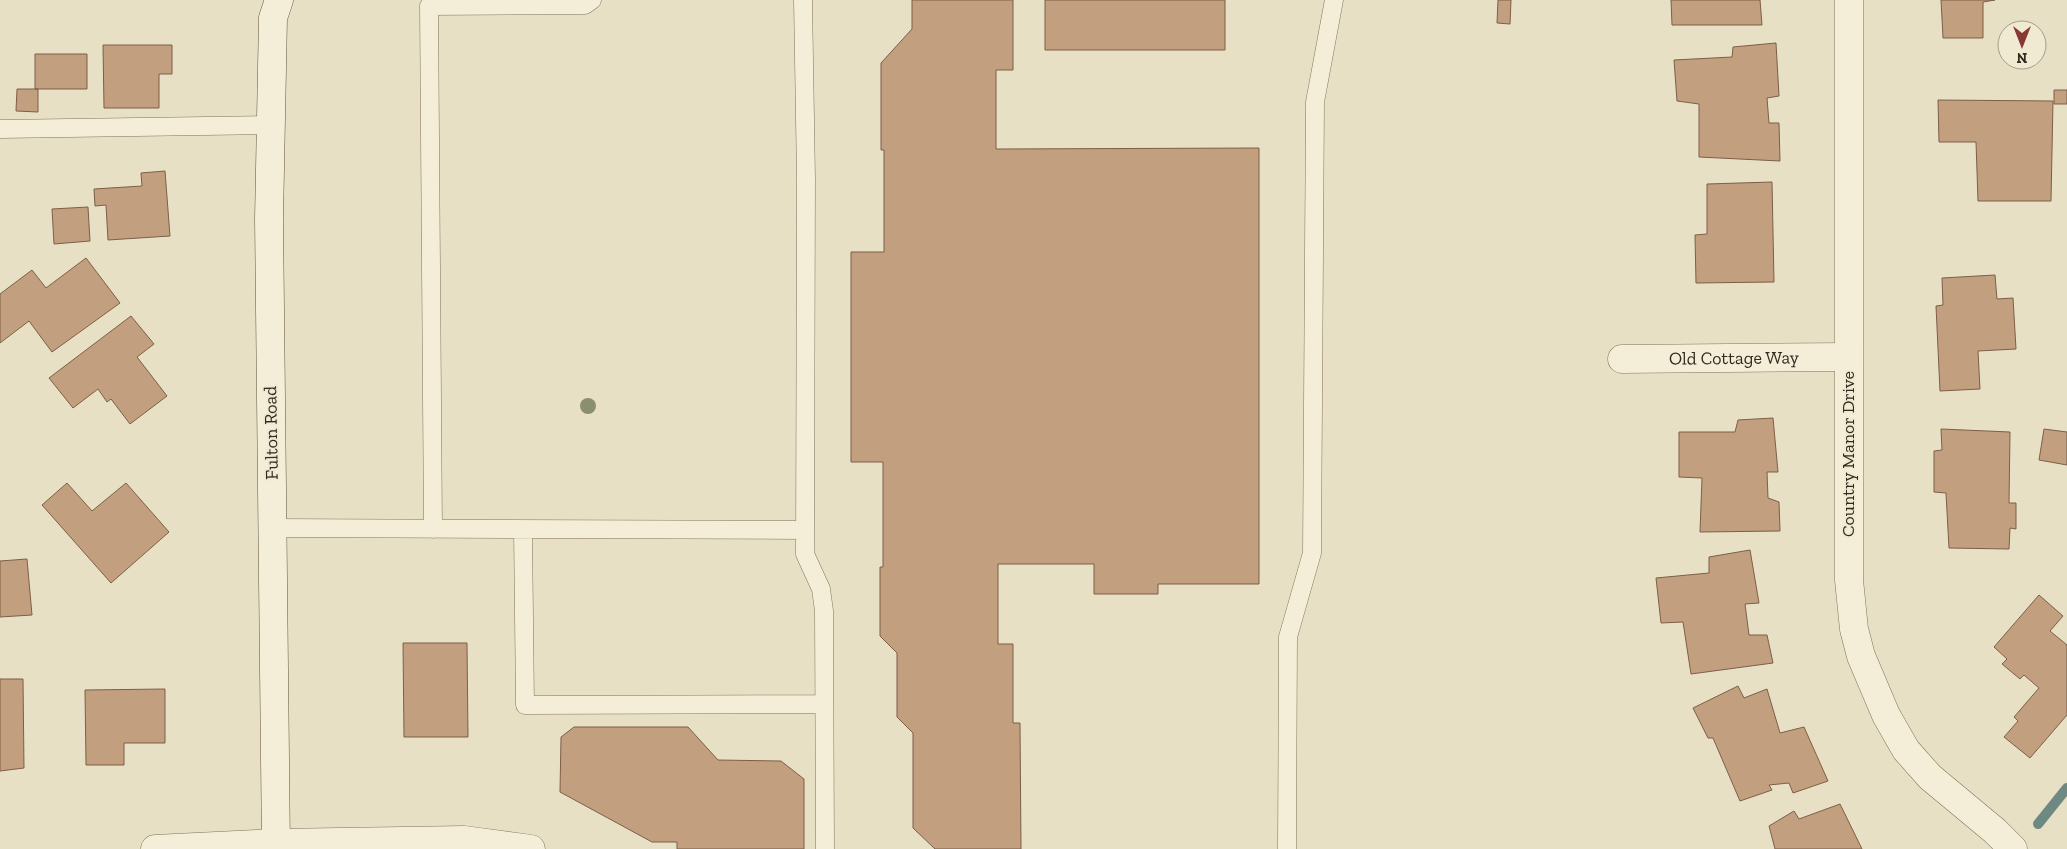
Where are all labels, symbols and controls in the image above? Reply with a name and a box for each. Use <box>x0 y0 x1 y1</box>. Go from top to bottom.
north arrow <box>1997 20 2047 70</box>
text: N <box>2016 49 2027 66</box>
street label: Old Cottage Way <box>1669 346 1800 370</box>
street label: Country Manor Drive <box>1837 371 1859 537</box>
street label: Fulton Road <box>259 386 283 480</box>

